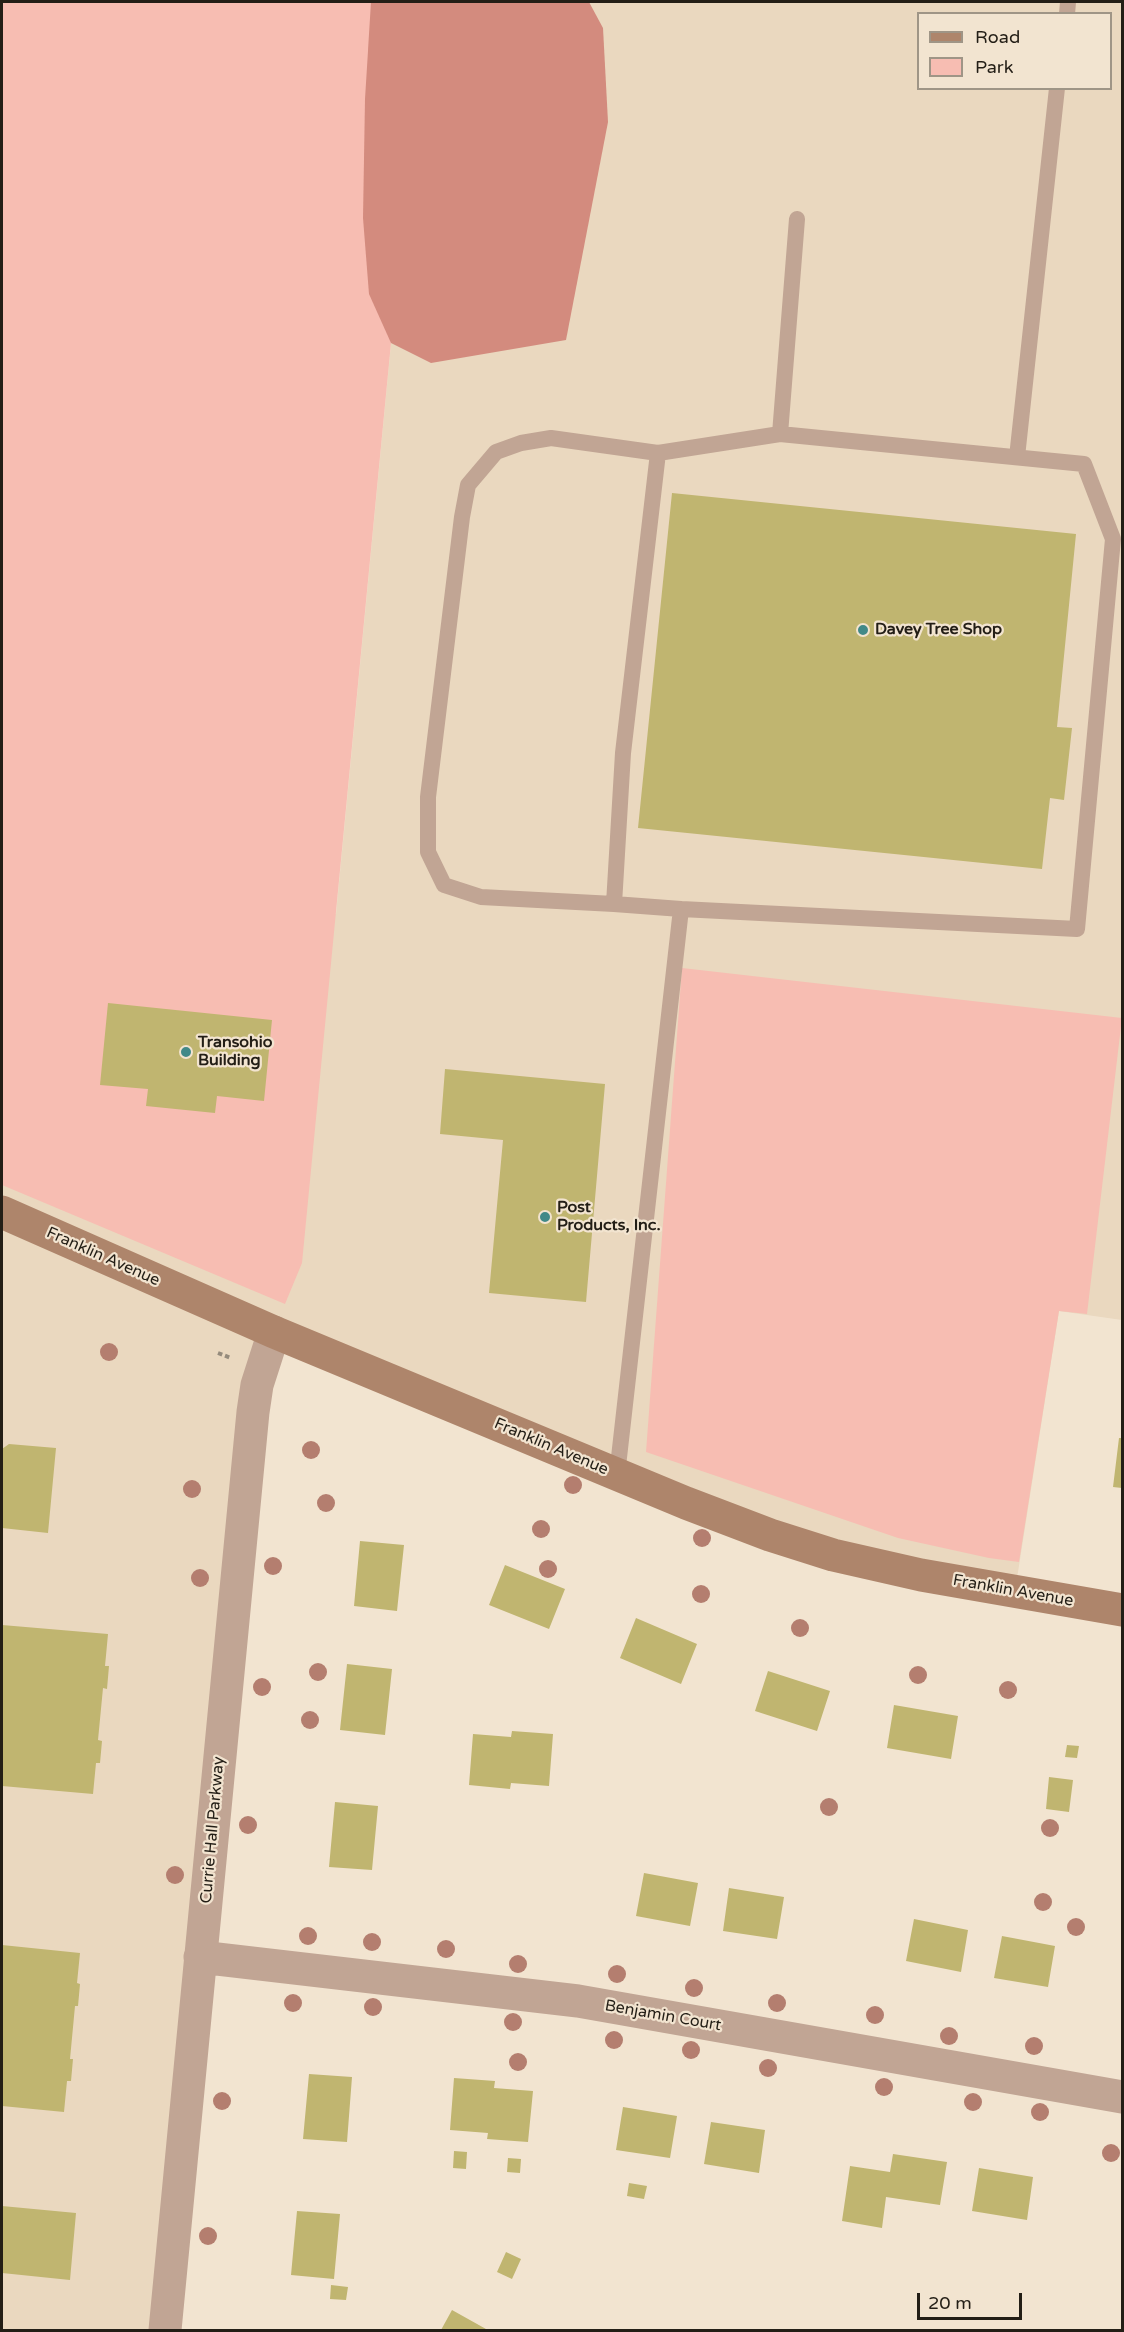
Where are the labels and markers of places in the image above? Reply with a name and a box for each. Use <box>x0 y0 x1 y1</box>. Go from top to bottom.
place label: Davey Tree Shop <box>875 620 1002 640</box>
marker: Davey Tree Shop <box>856 623 870 637</box>
place label: Transohio Building <box>198 1033 273 1071</box>
marker: Transohio Building <box>179 1045 193 1059</box>
place label: Post Products, Inc. <box>557 1198 661 1236</box>
marker: Post Products, Inc. <box>538 1210 552 1224</box>

